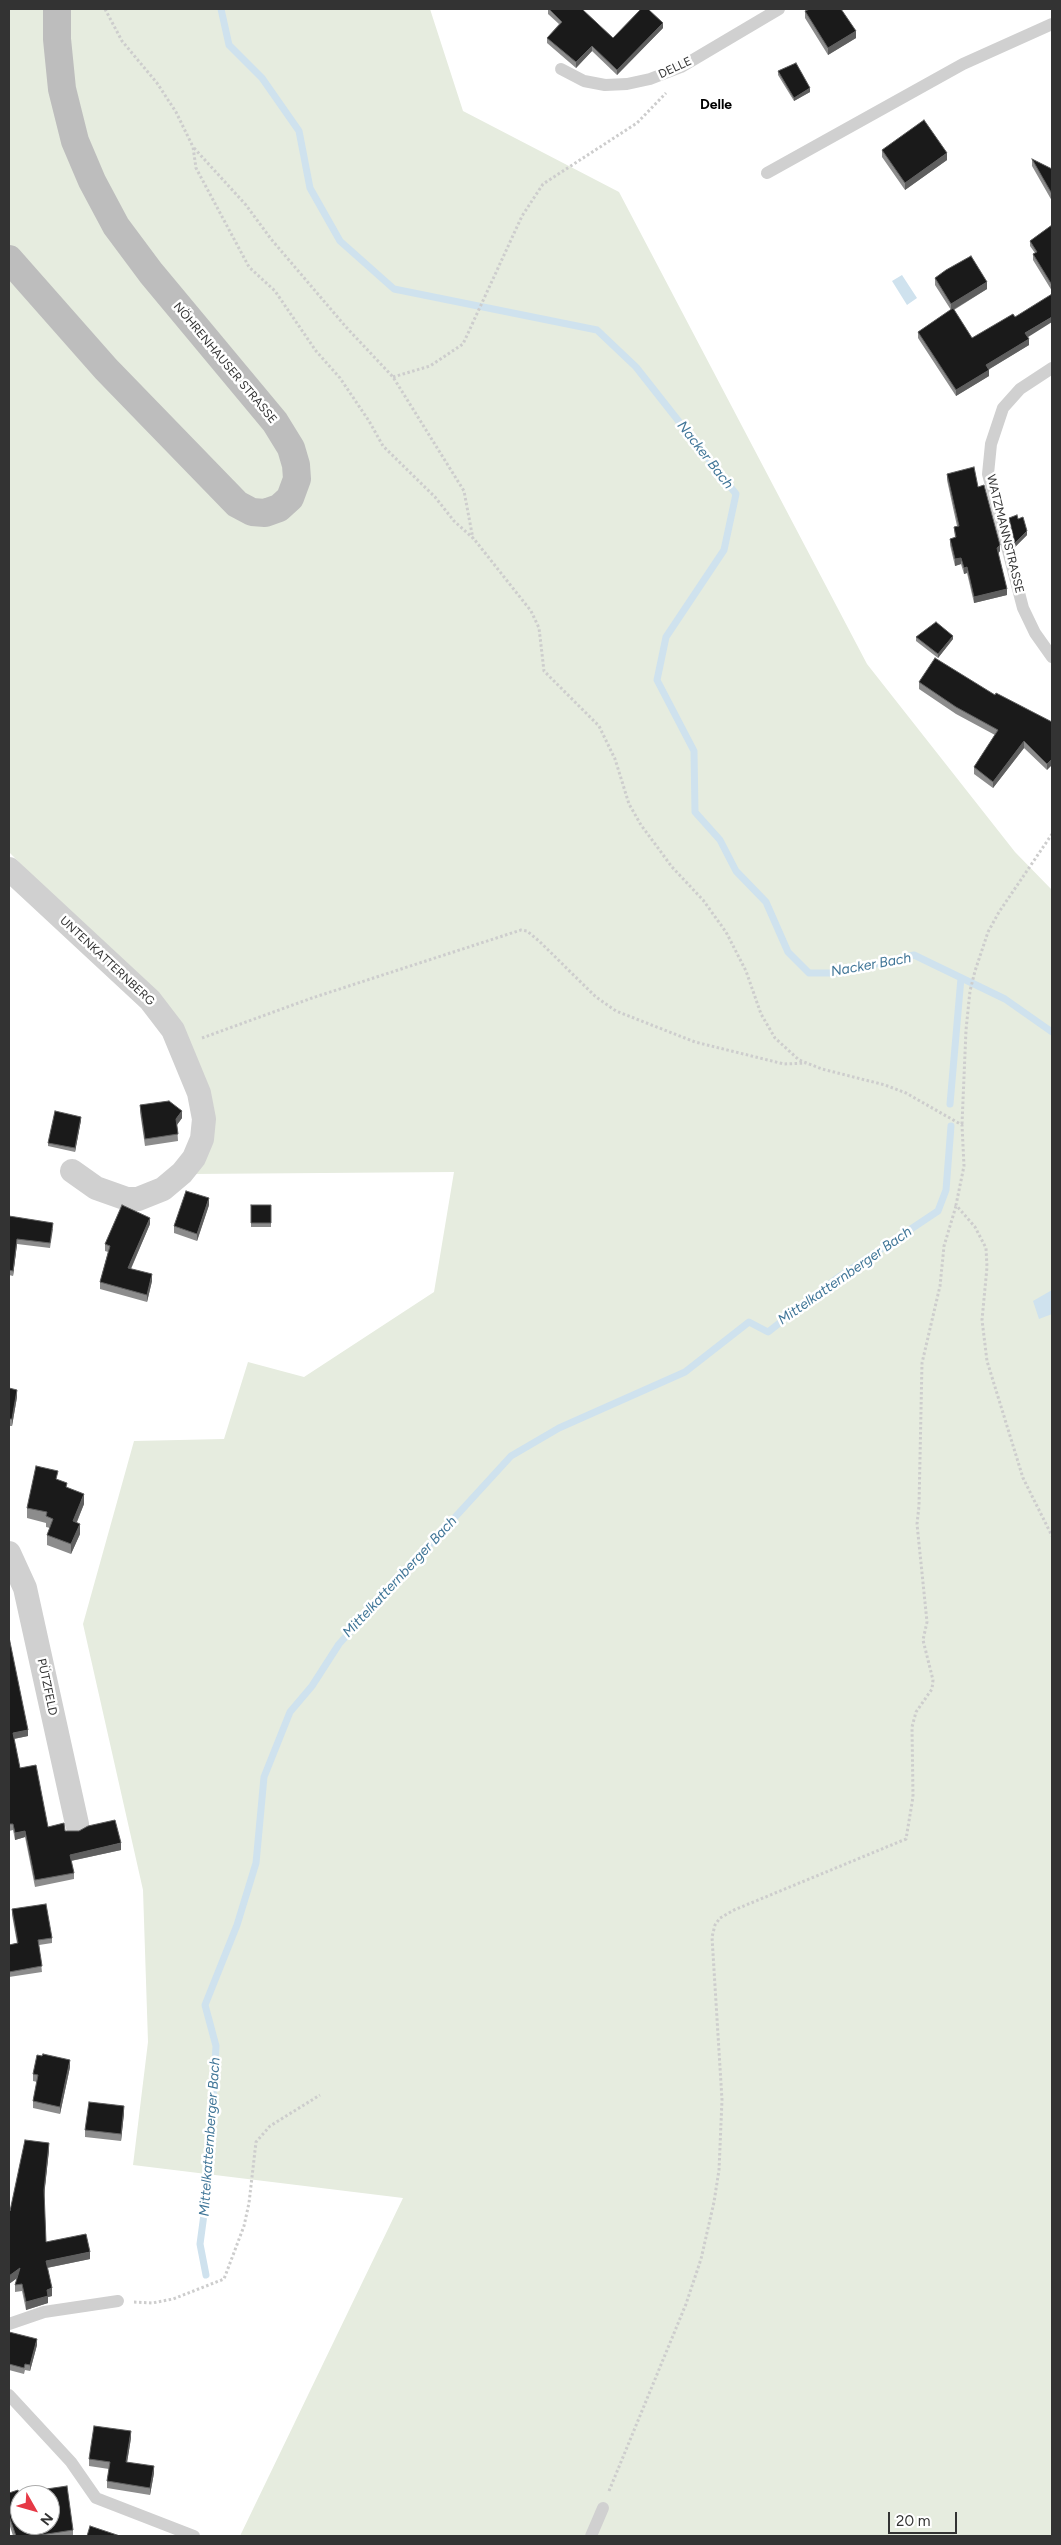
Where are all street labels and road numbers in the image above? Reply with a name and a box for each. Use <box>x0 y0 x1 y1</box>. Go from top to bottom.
street label: DELLE <box>656 54 694 82</box>
street label: NÖHRENHAUSER STRASSE <box>170 300 280 426</box>
street label: WATZMANNSTRASSE <box>983 473 1027 595</box>
street label: UNTENKATTERNBERG <box>57 913 157 1009</box>
street label: PÜTZFELD <box>34 1657 60 1717</box>

